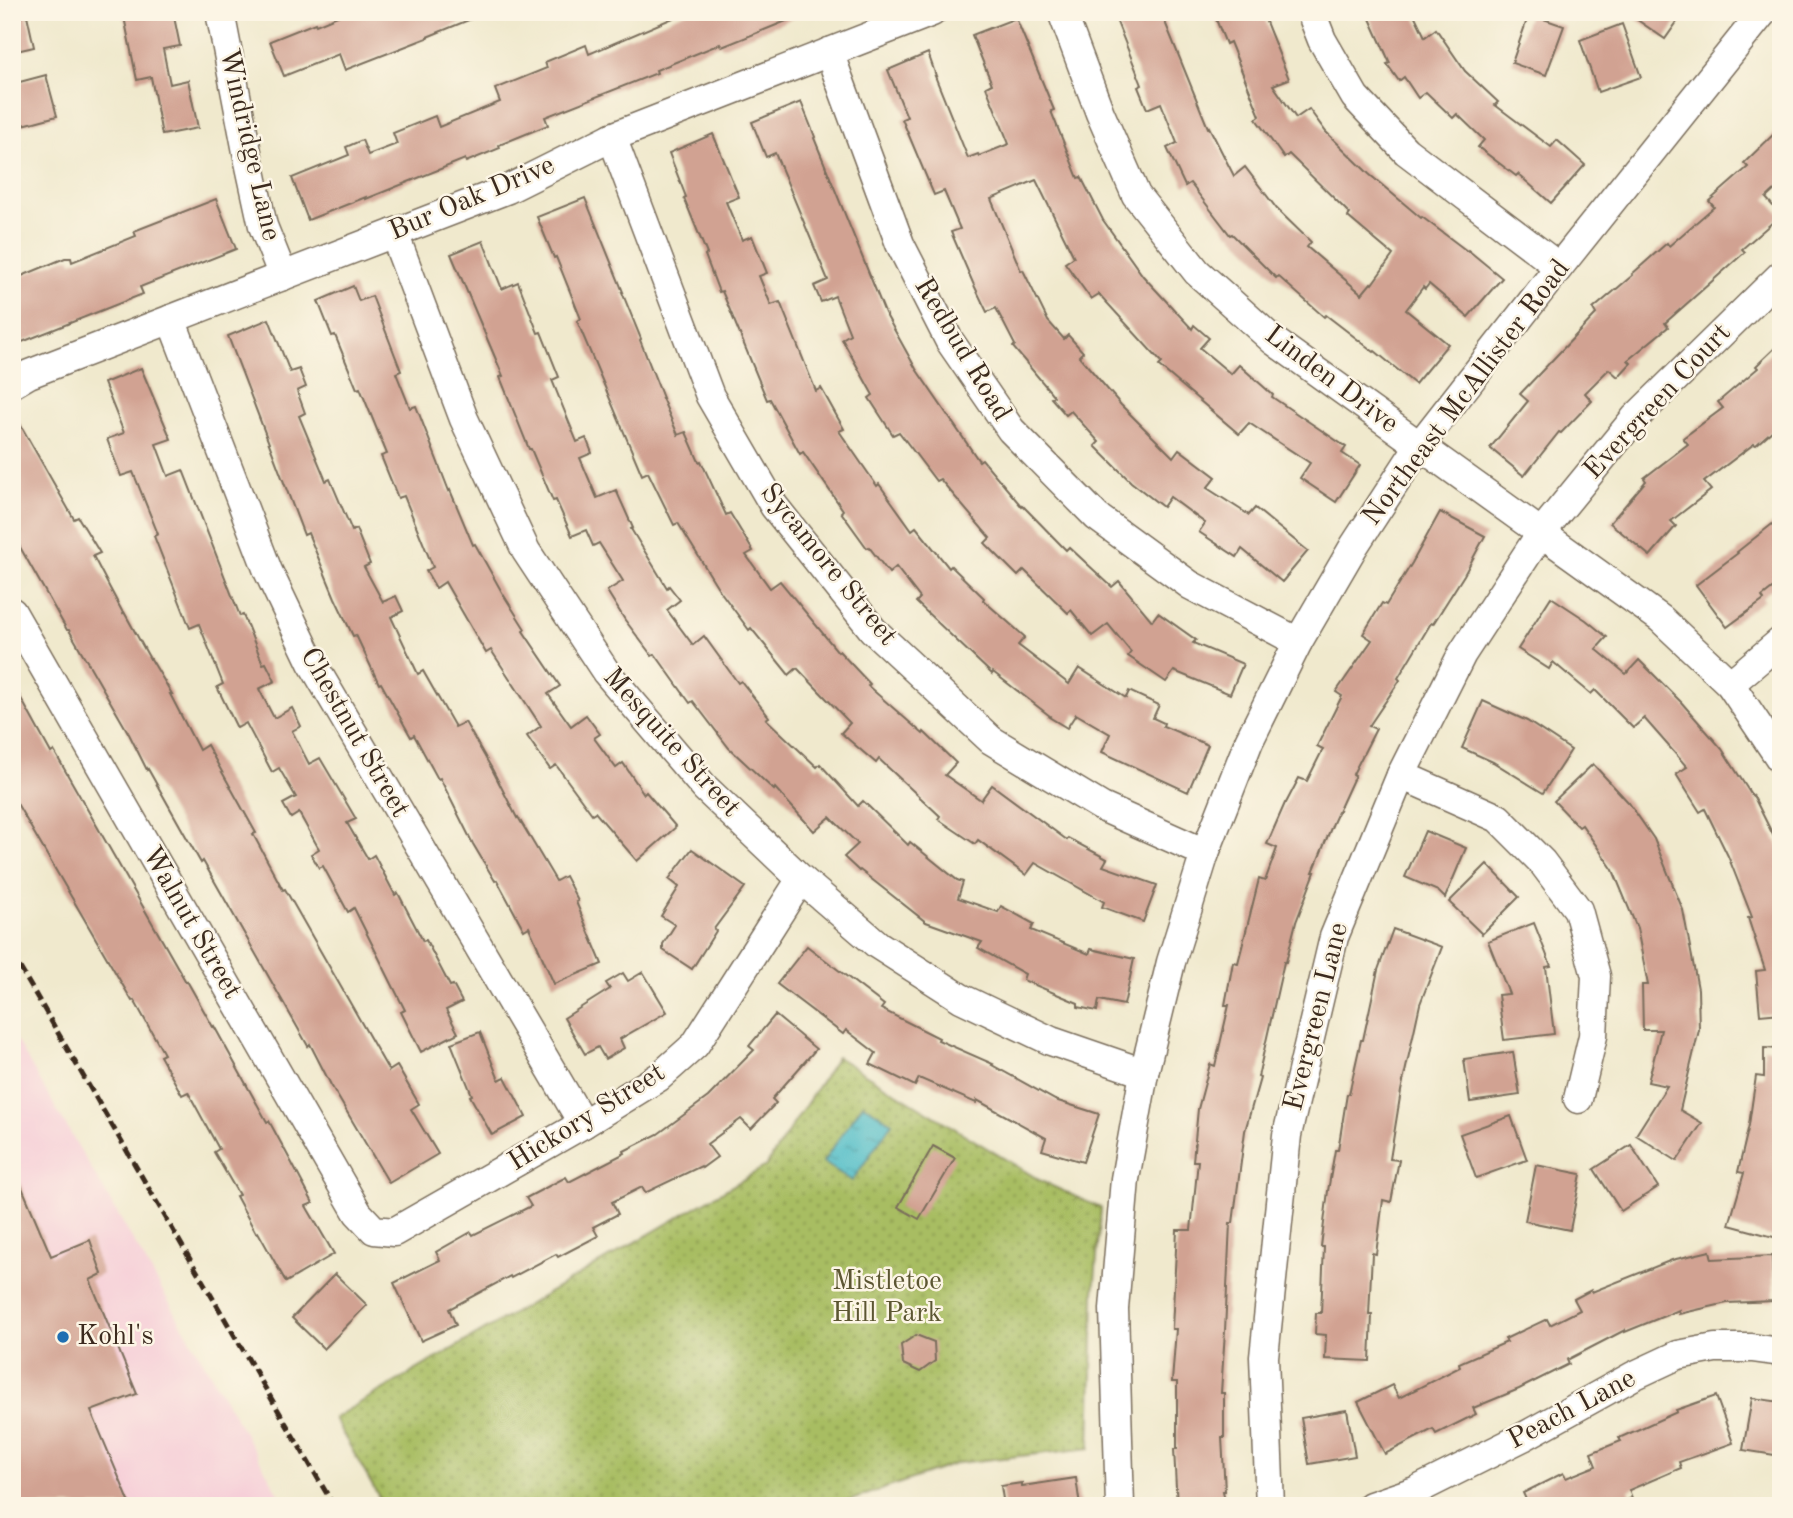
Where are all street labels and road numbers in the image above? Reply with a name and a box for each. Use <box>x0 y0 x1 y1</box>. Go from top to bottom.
street label: Windridge Lane <box>213 46 285 244</box>
street label: Bur Oak Drive <box>385 152 559 246</box>
street label: Northeast McAllister Road <box>1358 255 1576 531</box>
street label: Redbud Road <box>908 273 1016 427</box>
street label: Evergreen Court <box>1579 319 1737 485</box>
street label: Linden Drive <box>1259 321 1403 439</box>
street label: Sycamore Street <box>754 479 902 651</box>
street label: Chestnut Street <box>294 643 414 823</box>
street label: Mesquite Street <box>597 663 745 823</box>
street label: Walnut Street <box>136 842 246 1004</box>
street label: Evergreen Lane <box>1280 920 1354 1114</box>
street label: Hickory Street <box>504 1059 670 1177</box>
street label: Peach Lane <box>1504 1365 1640 1455</box>

